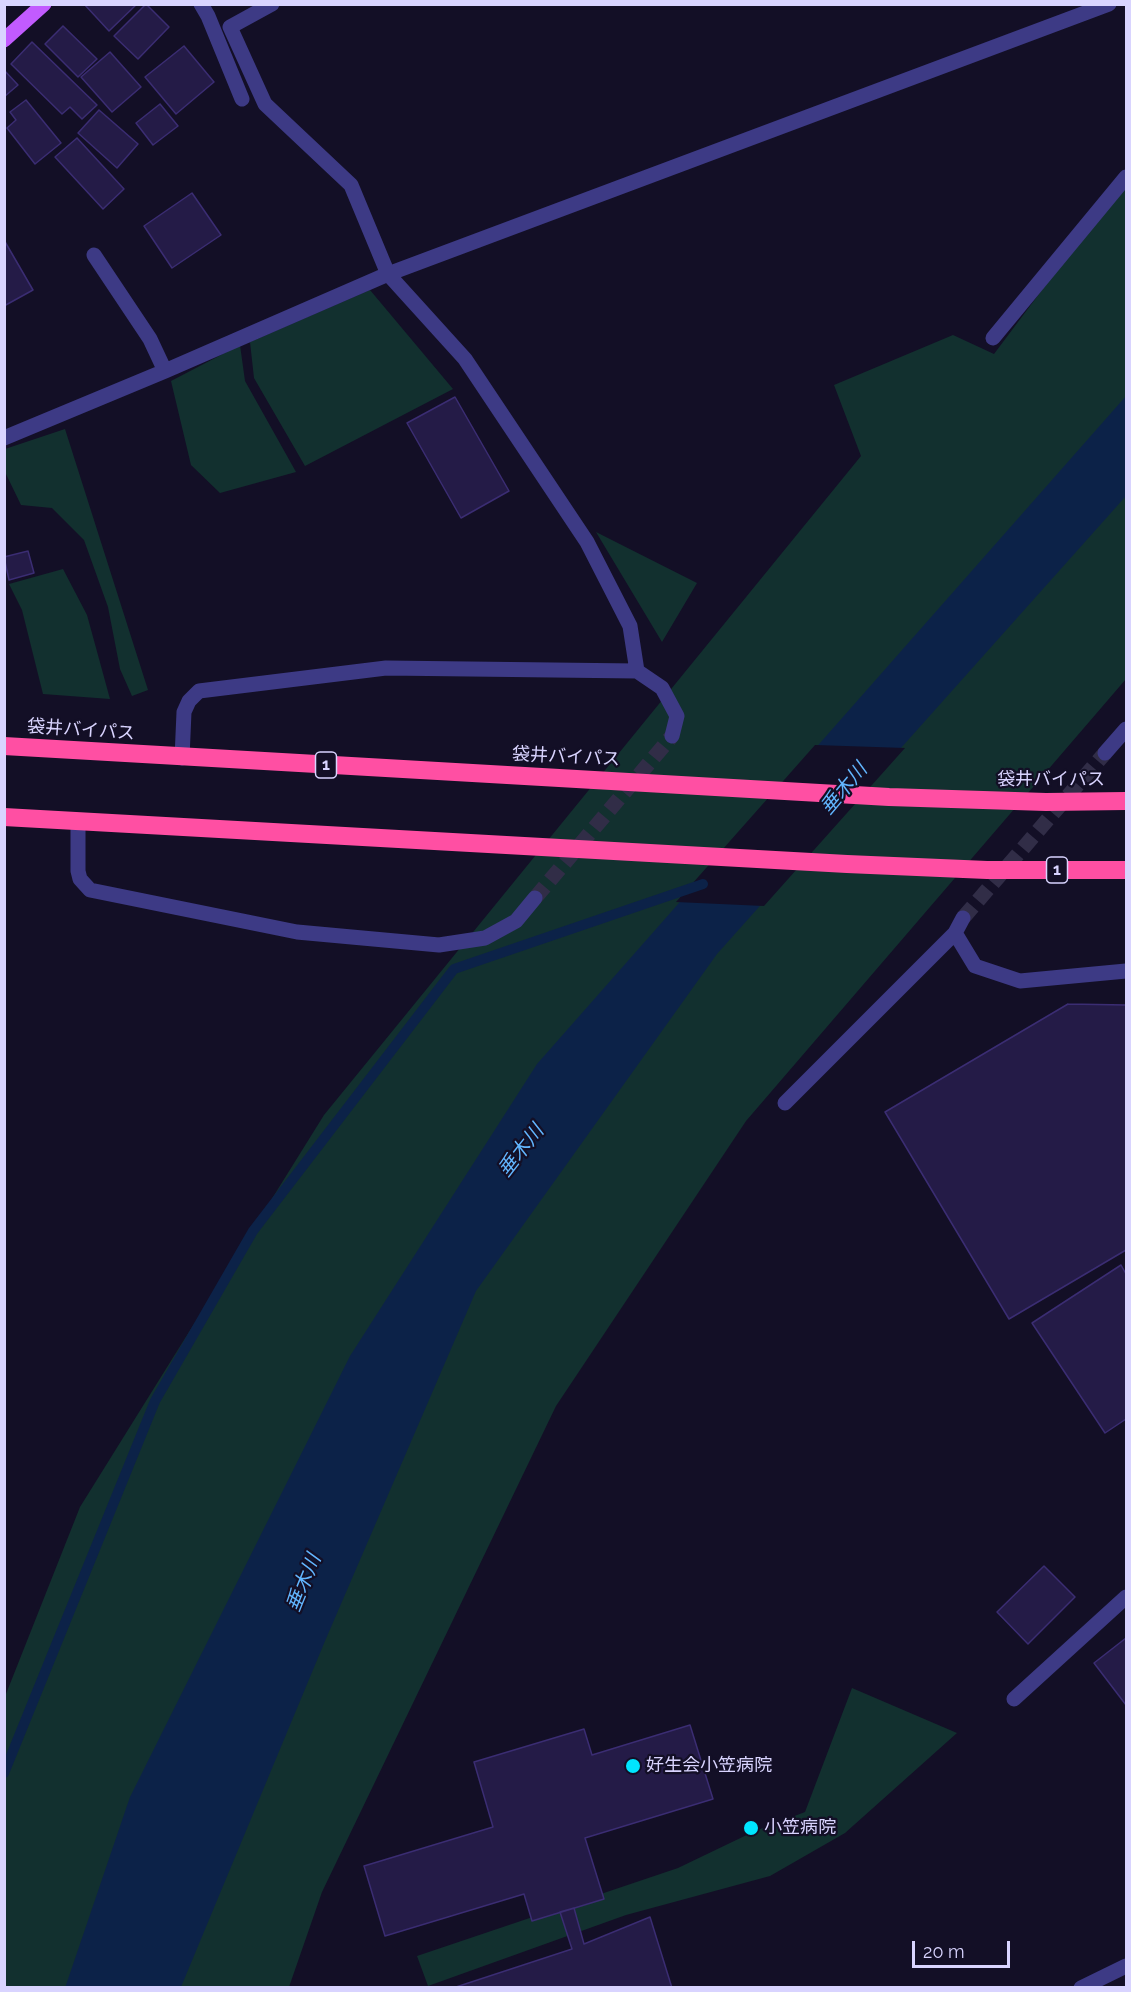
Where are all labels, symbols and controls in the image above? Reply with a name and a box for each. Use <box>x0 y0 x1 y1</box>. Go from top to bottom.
street label: 袋井バイパス <box>26 715 136 745</box>
street label: 袋井バイパス <box>512 743 620 771</box>
road number: 1 <box>316 752 336 778</box>
water label: 垂木川 <box>816 758 872 820</box>
street label: 袋井バイパス <box>997 769 1105 791</box>
road number: 1 <box>1046 857 1068 883</box>
water label: 垂木川 <box>493 1120 549 1182</box>
water label: 垂木川 <box>282 1551 326 1615</box>
place label: 好生会小笠病院 <box>646 1755 772 1777</box>
marker: 好生会小笠病院 <box>624 1757 642 1775</box>
place label: 小笠病院 <box>764 1817 836 1839</box>
marker: 小笠病院 <box>742 1819 760 1837</box>
scale bar <box>915 1929 1012 1967</box>
text: 20 m <box>923 1941 965 1962</box>

